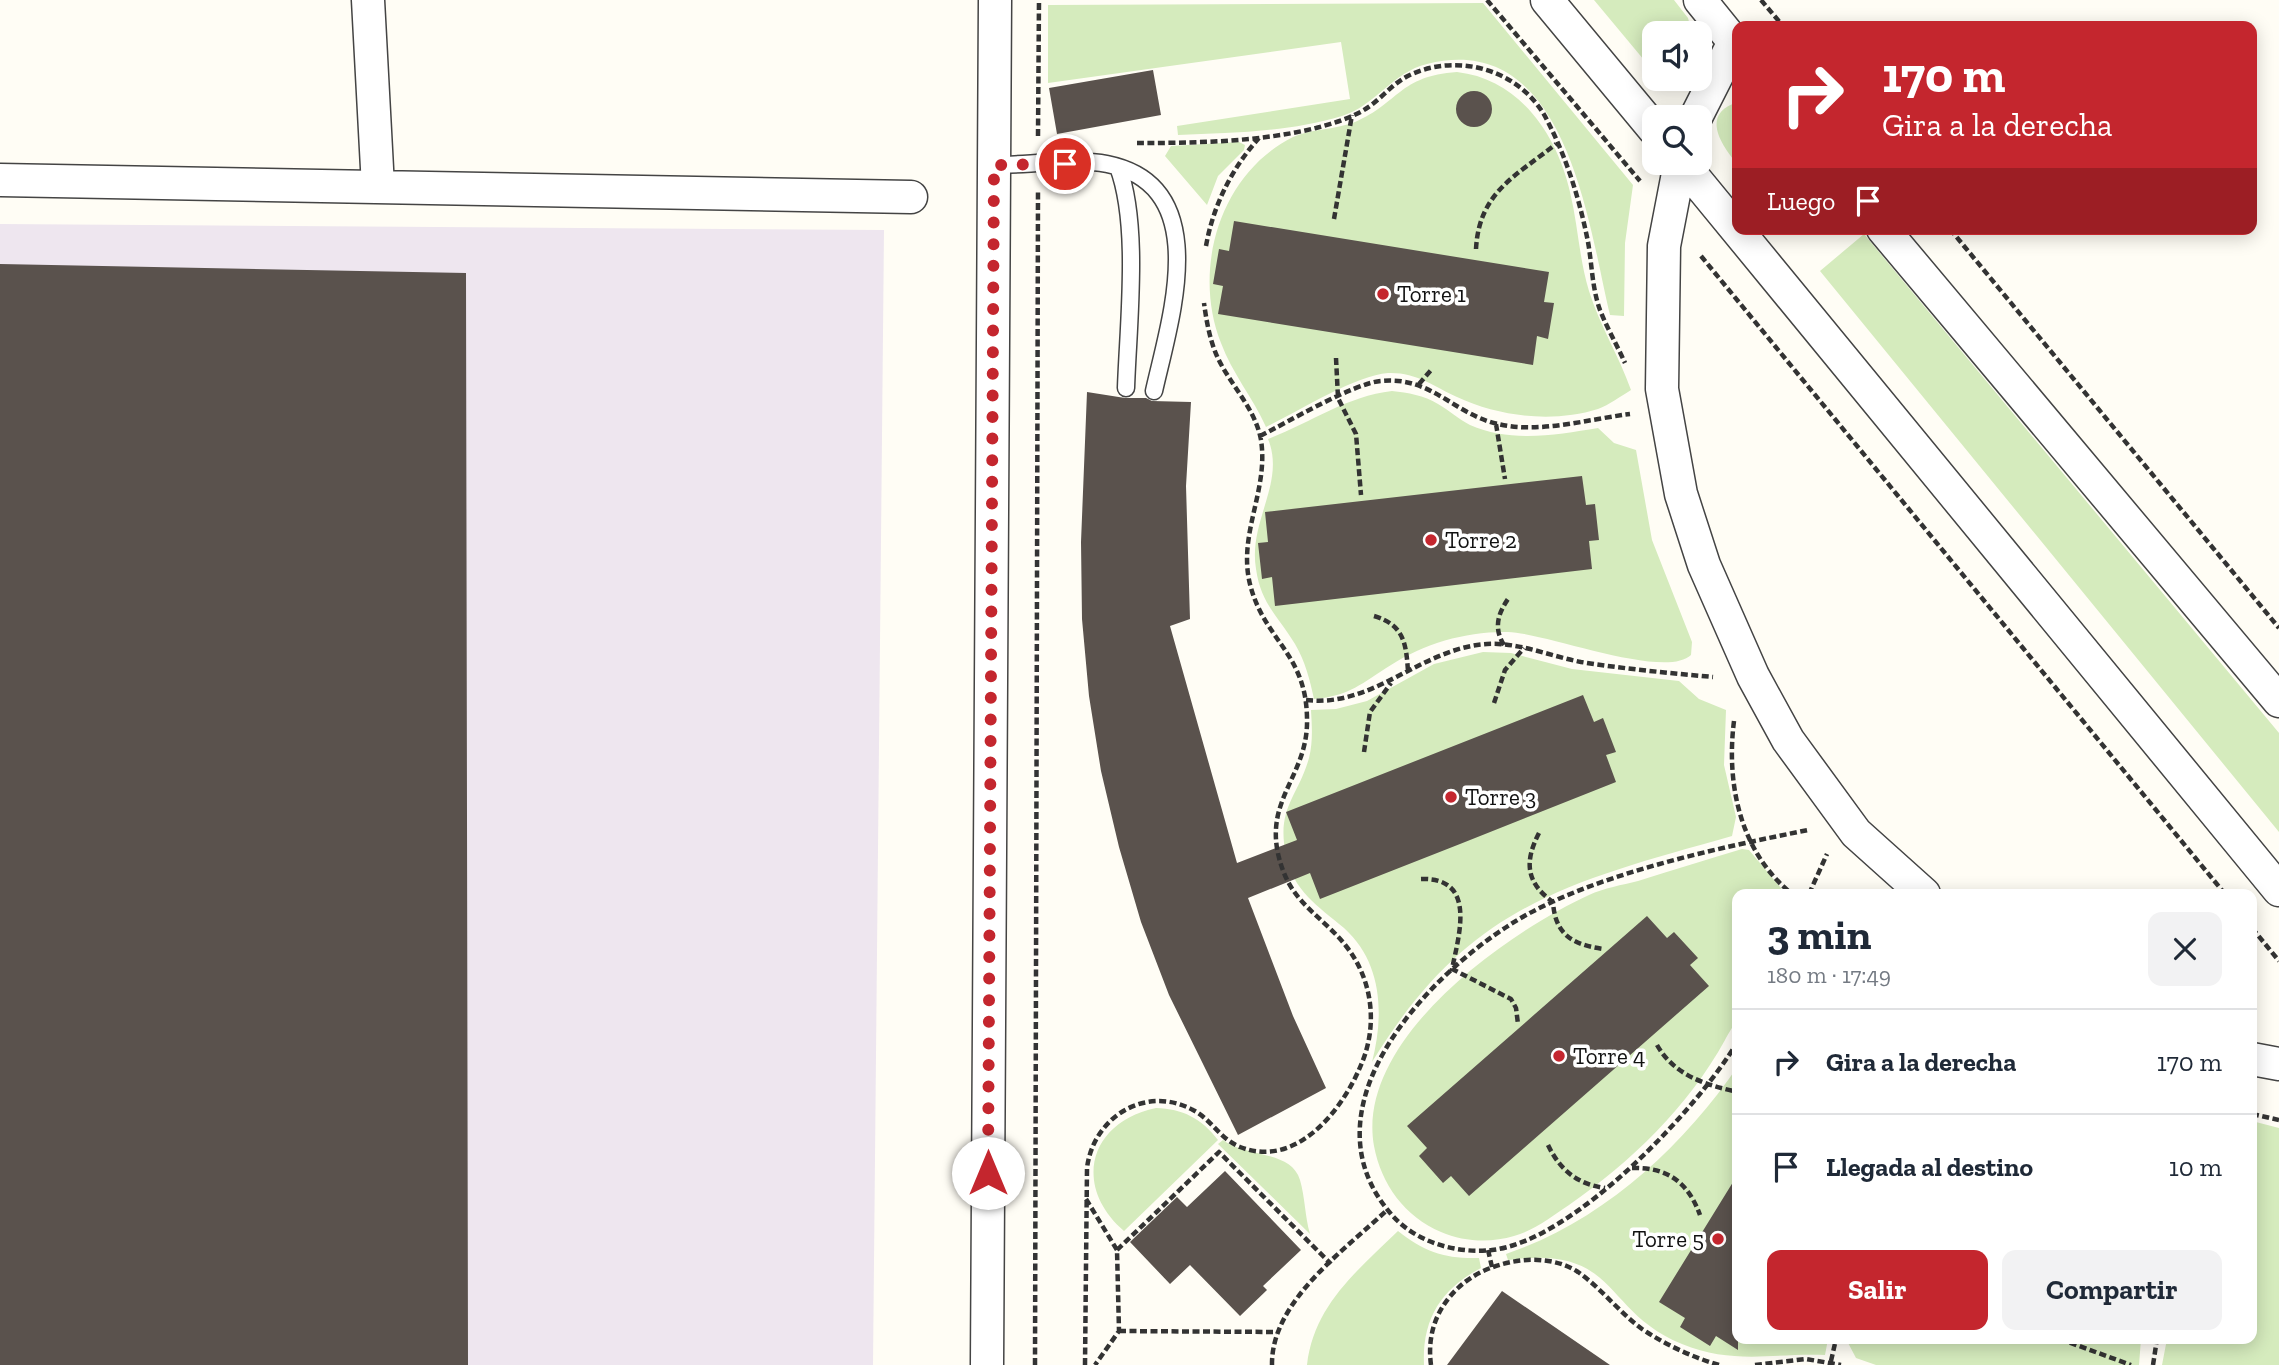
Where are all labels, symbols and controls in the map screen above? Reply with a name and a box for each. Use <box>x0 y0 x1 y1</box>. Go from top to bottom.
map controls <box>1642 21 1712 175</box>
button: sound <box>1642 21 1712 91</box>
text: 170 m <box>1882 46 2005 105</box>
icon: right <box>1767 49 1858 140</box>
button: search <box>1642 105 1712 175</box>
text: Gira a la derecha <box>1882 106 2112 144</box>
pin <box>1035 134 1095 194</box>
icon: arrive <box>1046 145 1084 183</box>
icon: arrive <box>1849 182 1887 220</box>
text: Luego <box>1767 185 1835 217</box>
place label: Torre 1 <box>1397 280 1466 308</box>
marker: Torre 1 <box>1375 286 1391 302</box>
place label: Torre 2 <box>1445 526 1517 554</box>
marker: Torre 2 <box>1423 532 1439 548</box>
place label: Torre 3 <box>1465 783 1536 811</box>
marker: Torre 3 <box>1443 789 1459 805</box>
text: 3 min <box>1767 909 1872 960</box>
button: close <box>2148 912 2222 986</box>
text: 180 m · 17:49 <box>1767 961 1891 989</box>
place label: Torre 4 <box>1573 1042 1645 1070</box>
icon: right <box>1767 1043 1805 1081</box>
text: Gira a la derecha <box>1826 1046 2016 1078</box>
text: 170 m <box>2157 1046 2222 1078</box>
marker: Torre 4 <box>1551 1048 1567 1064</box>
position arrow <box>951 1136 1025 1210</box>
icon: arrive <box>1767 1148 1805 1186</box>
text: Llegada al destino <box>1826 1151 2033 1183</box>
text: 10 m <box>2169 1151 2222 1183</box>
place label: Torre 5 <box>1632 1225 1704 1253</box>
marker: Torre 5 <box>1710 1231 1726 1247</box>
button: Salir <box>1767 1250 1988 1330</box>
button: Compartir <box>2002 1250 2222 1330</box>

